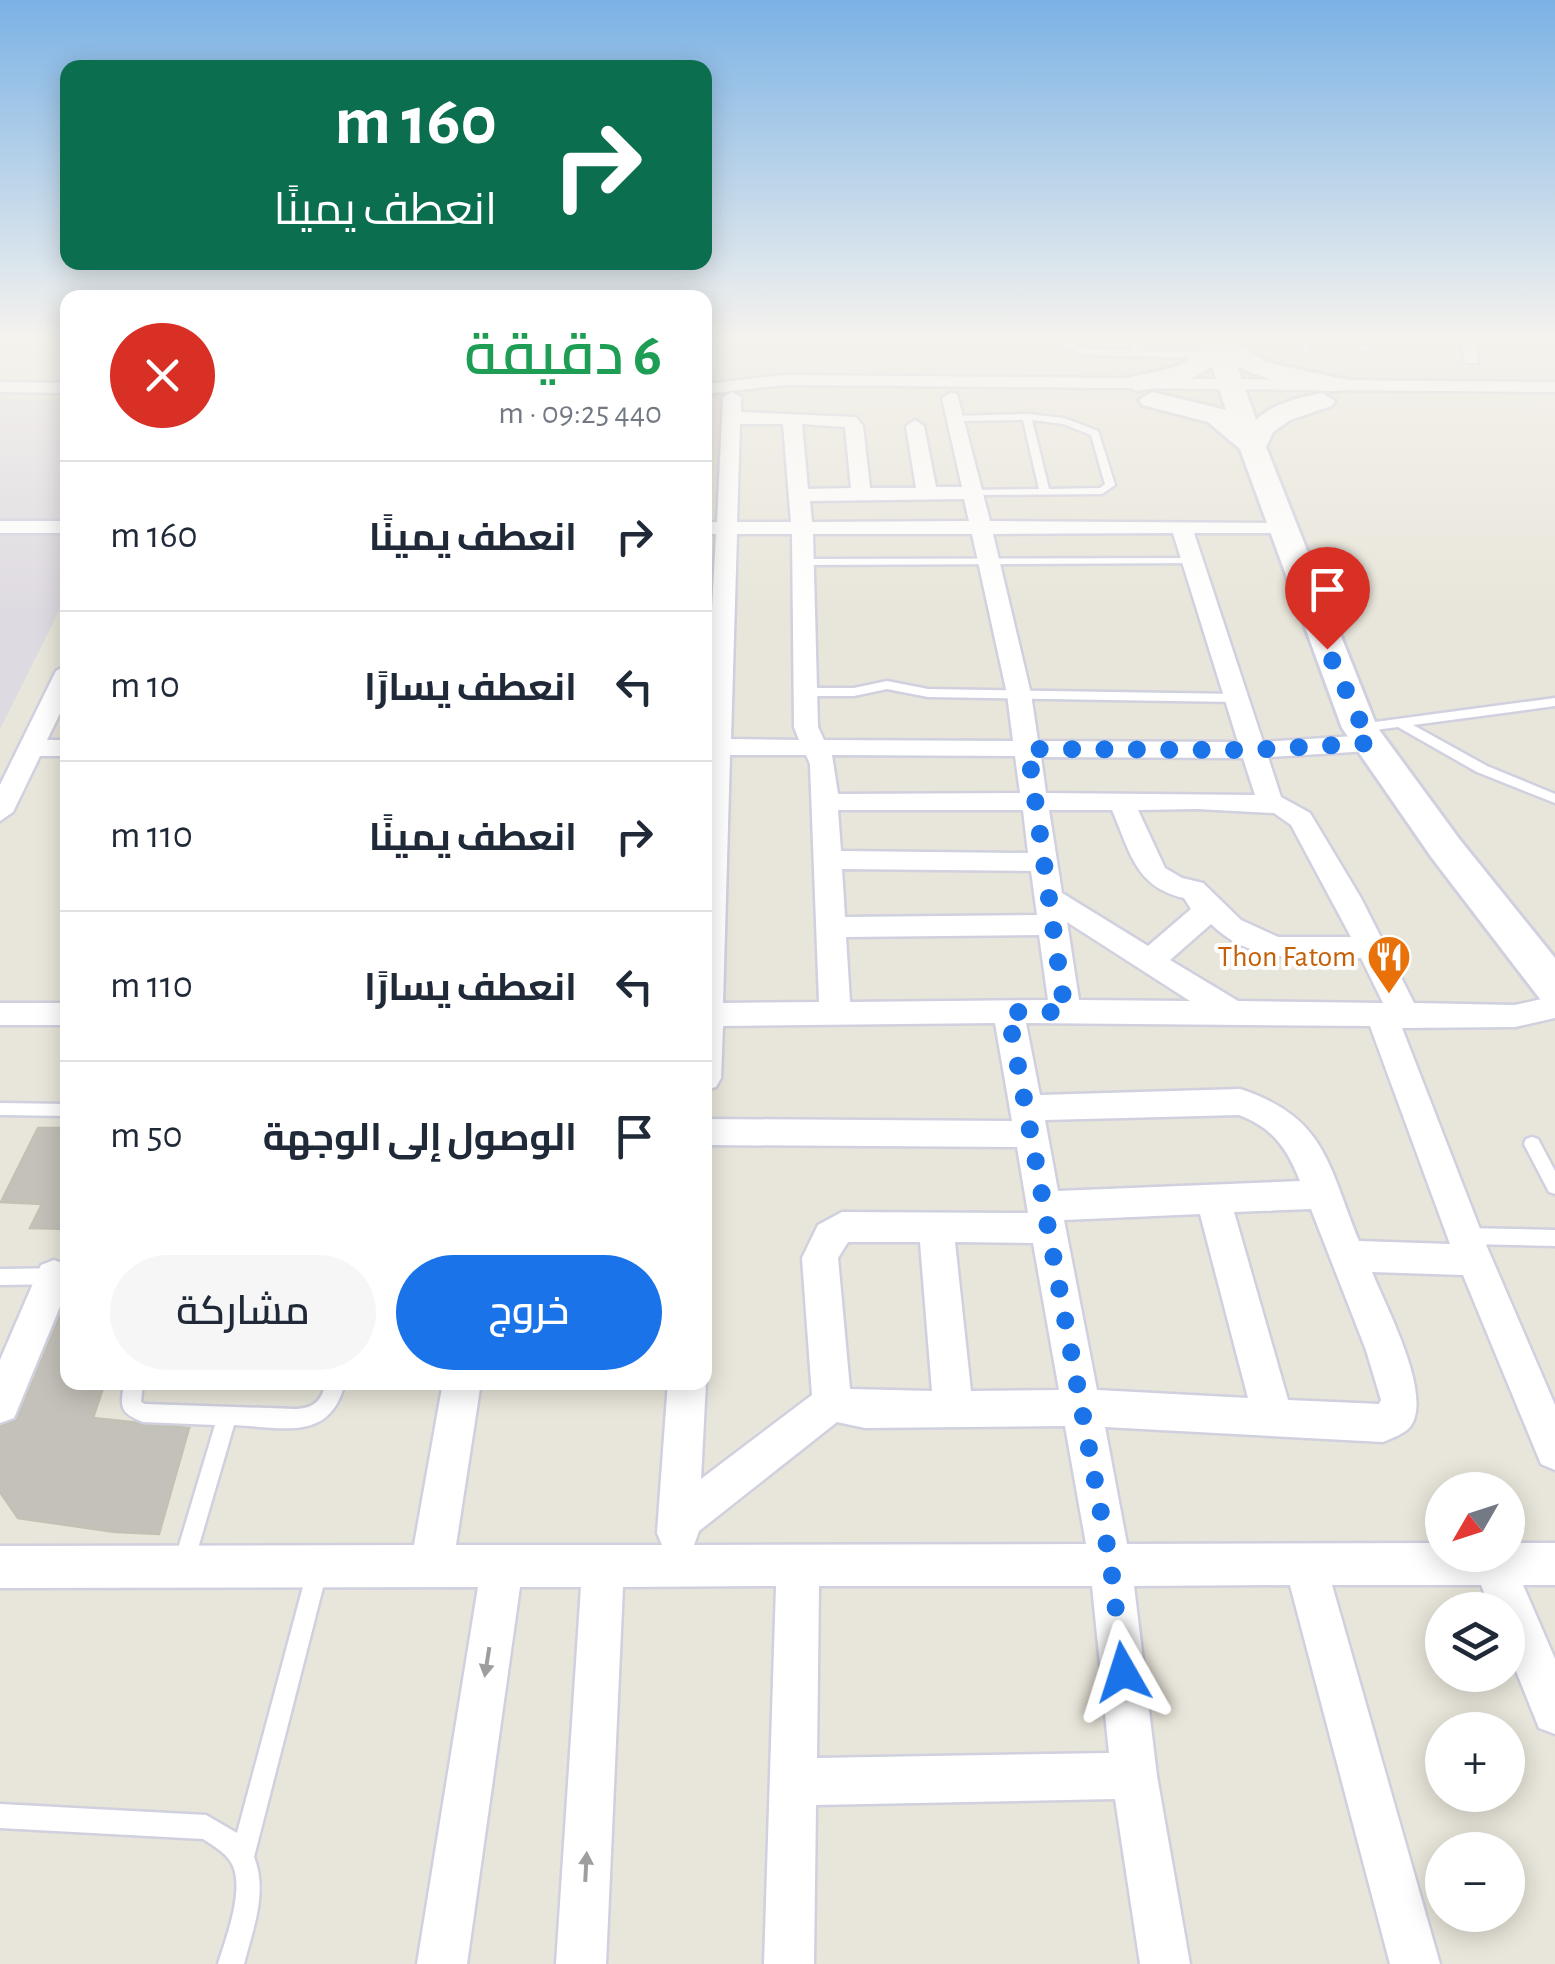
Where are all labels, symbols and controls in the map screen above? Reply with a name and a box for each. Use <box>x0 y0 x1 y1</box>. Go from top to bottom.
text: 160 m <box>334 87 497 157</box>
icon: right <box>532 100 662 230</box>
text: انعطف يمينًا <box>274 188 497 233</box>
button: close <box>110 323 215 428</box>
text: 6 دقيقة <box>464 326 662 386</box>
text: 440 m · 09:25 <box>498 397 662 429</box>
icon: right <box>607 509 662 564</box>
text: 160 m <box>110 517 198 555</box>
text: انعطف يمينًا <box>369 520 577 558</box>
pin <box>1285 547 1370 650</box>
icon: arrive <box>1300 562 1355 617</box>
icon: left <box>607 659 662 714</box>
text: 10 m <box>110 667 180 705</box>
text: انعطف يسارًا <box>364 670 577 708</box>
icon: right <box>607 809 662 864</box>
text: 110 m <box>110 817 193 855</box>
text: انعطف يمينًا <box>369 820 577 858</box>
restaurant icon: Thon Fatom <box>1366 934 1412 995</box>
place label: Thon Fatom <box>1218 942 1356 972</box>
icon: left <box>607 959 662 1014</box>
text: 110 m <box>110 967 193 1005</box>
text: انعطف يسارًا <box>364 970 577 1008</box>
icon: arrive <box>607 1109 662 1164</box>
text: 50 m <box>110 1117 183 1155</box>
text: الوصول إلى الوجهة <box>263 1120 577 1158</box>
button: مشاركة <box>110 1255 376 1370</box>
button: خروج <box>396 1255 662 1370</box>
north arrow <box>1425 1472 1525 1572</box>
map controls <box>1425 1472 1525 1932</box>
button: layers <box>1425 1592 1525 1692</box>
position arrow <box>1071 1620 1175 1724</box>
one-way arrow <box>479 1647 495 1678</box>
button: + <box>1425 1712 1525 1812</box>
button: − <box>1425 1832 1525 1932</box>
one-way arrow <box>578 1850 594 1882</box>

